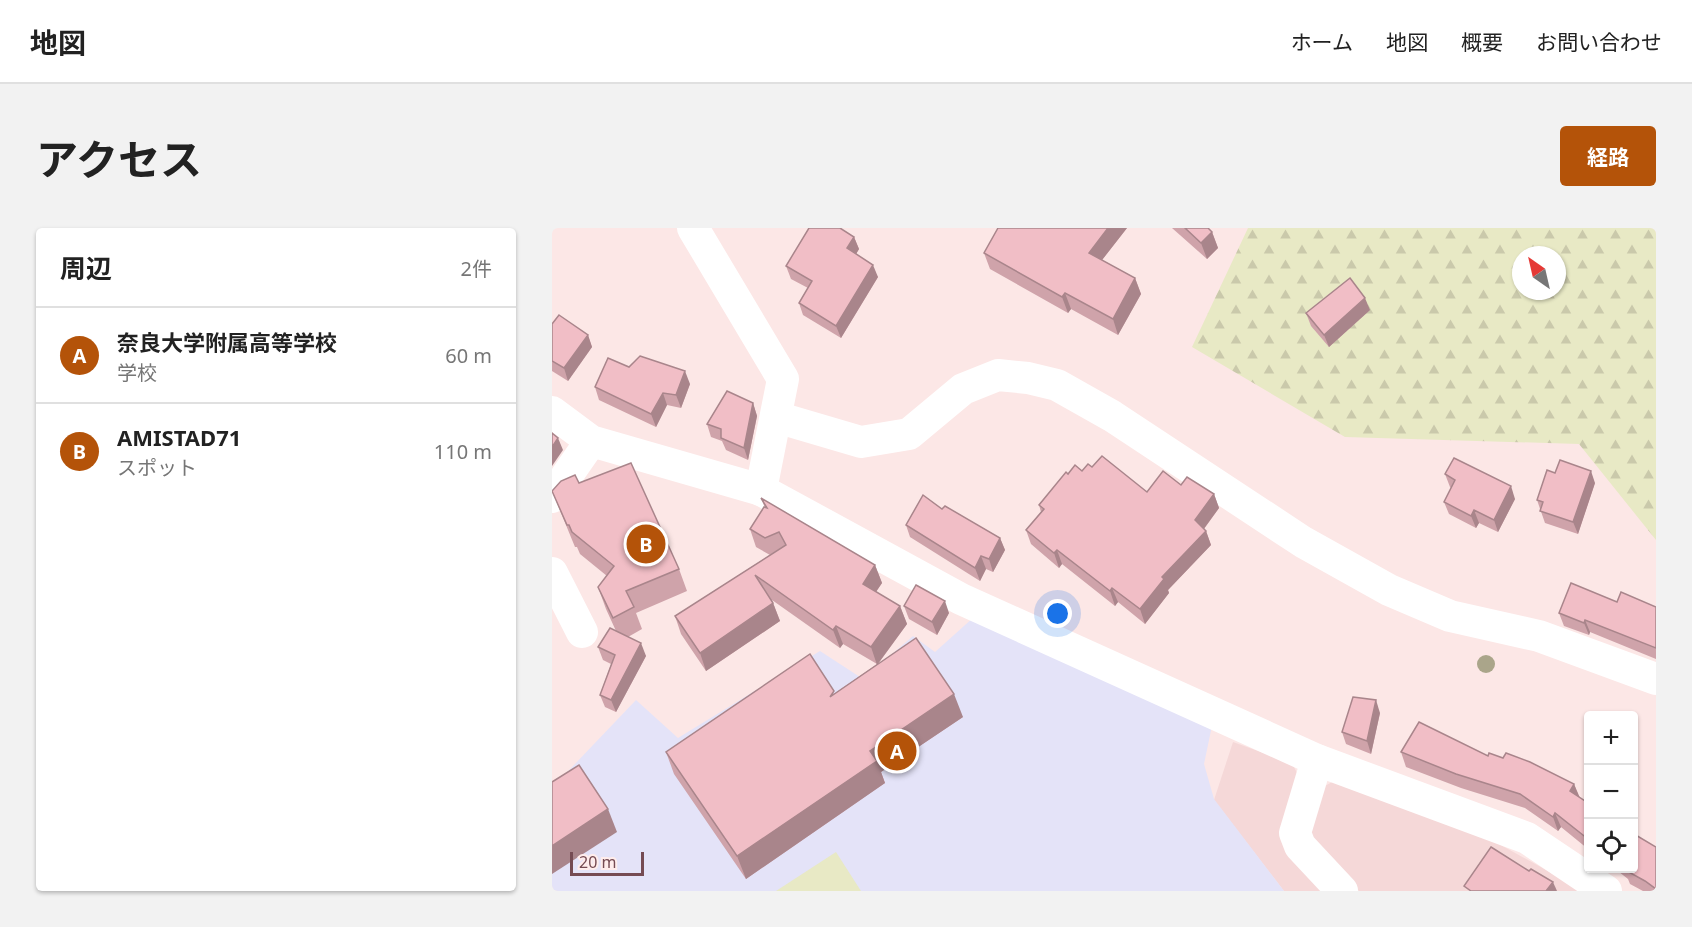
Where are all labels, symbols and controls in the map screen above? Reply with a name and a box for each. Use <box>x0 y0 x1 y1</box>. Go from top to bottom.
text: 地図 <box>30 23 86 61</box>
text: ホーム <box>1291 28 1353 56</box>
text: 地図 <box>1386 28 1428 56</box>
text: 概要 <box>1461 28 1503 56</box>
text: お問い合わせ <box>1536 28 1662 56</box>
button: 経路 <box>1560 126 1656 186</box>
text: アクセス <box>36 130 202 187</box>
north arrow <box>1512 246 1566 300</box>
text: 周辺 <box>60 250 112 286</box>
text: 2件 <box>461 255 492 282</box>
text: 奈良大学附属高等学校 <box>117 327 337 357</box>
text: A <box>73 342 86 369</box>
text: 60 m <box>445 342 492 369</box>
text: 学校 <box>117 359 157 386</box>
text: AMISTAD71 <box>117 422 241 452</box>
text: B <box>73 438 86 465</box>
text: 110 m <box>434 438 492 465</box>
text: スポット <box>117 454 197 481</box>
pin: B <box>626 522 665 566</box>
your location <box>1043 599 1072 628</box>
map controls <box>1584 711 1638 873</box>
button: + <box>1584 711 1638 765</box>
pin: A <box>878 728 916 774</box>
button: − <box>1584 765 1638 819</box>
button: locate <box>1584 819 1638 873</box>
scale bar <box>570 849 644 876</box>
text: 20 m <box>579 851 616 873</box>

